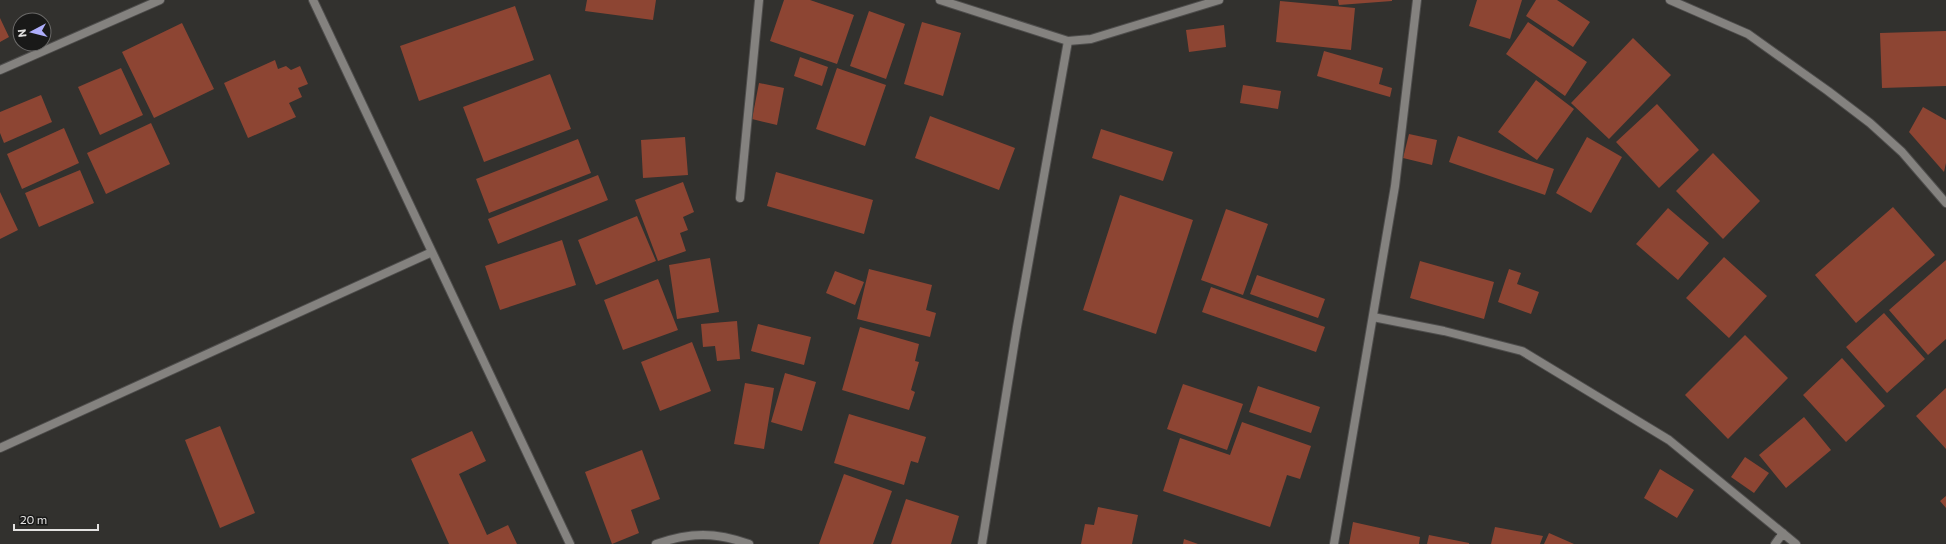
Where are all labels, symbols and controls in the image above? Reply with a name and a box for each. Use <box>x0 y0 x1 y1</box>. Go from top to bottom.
north arrow <box>12 12 52 52</box>
text: N <box>15 28 29 38</box>
scale bar <box>14 506 98 532</box>
text: 20 m <box>20 512 47 526</box>

